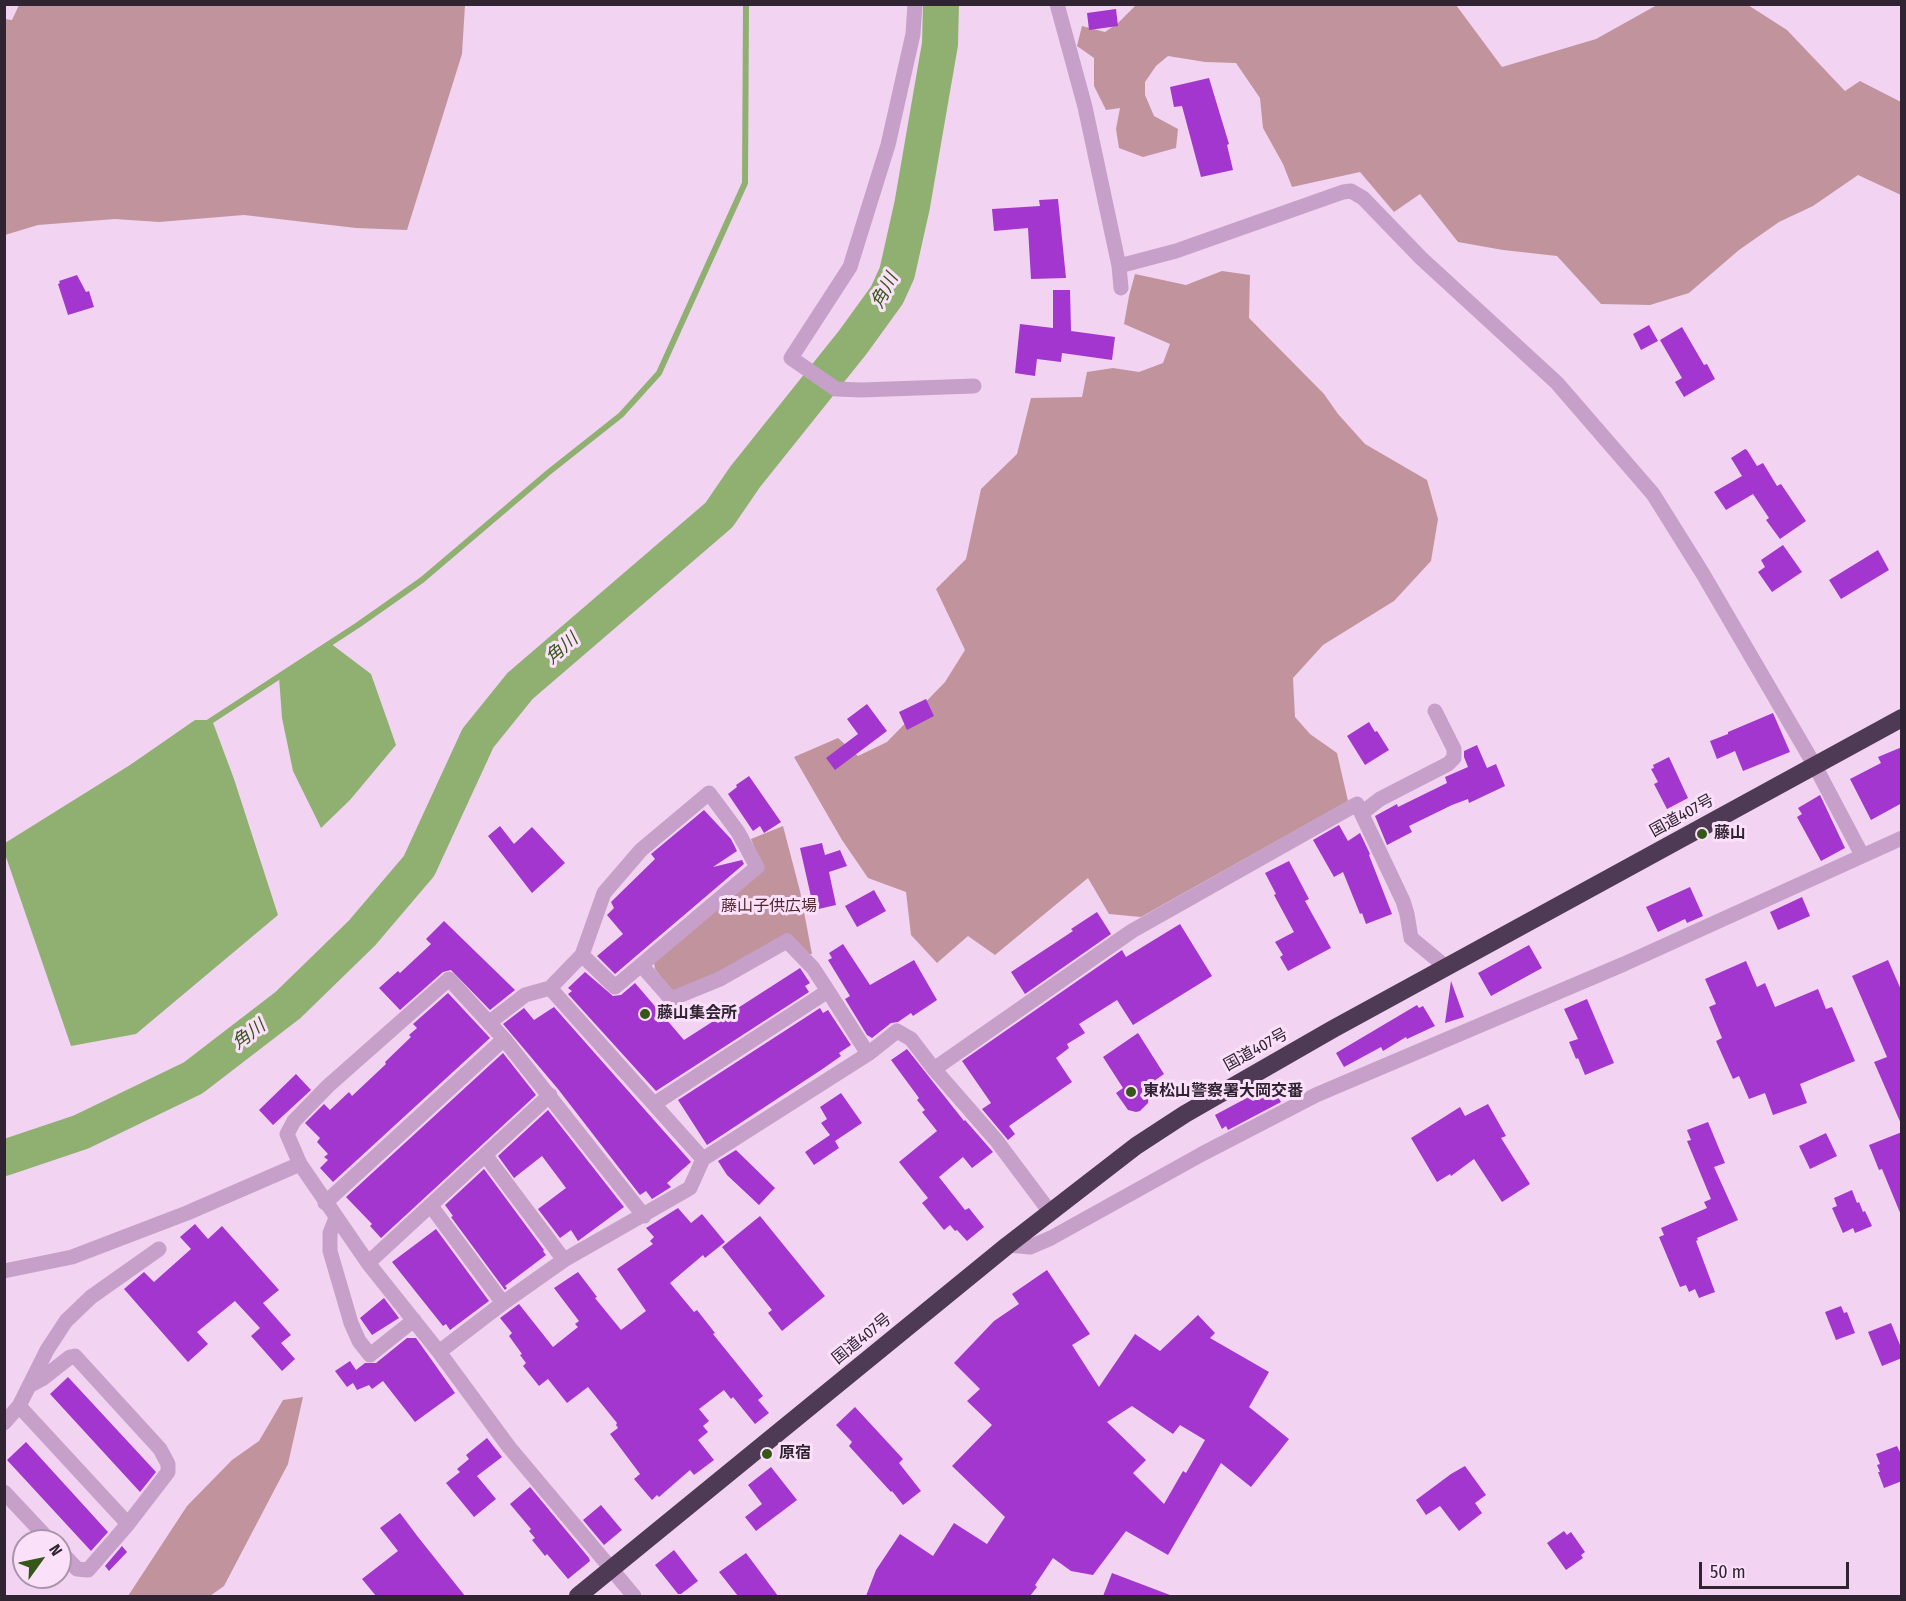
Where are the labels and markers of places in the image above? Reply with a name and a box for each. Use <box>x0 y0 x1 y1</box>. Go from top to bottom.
place label: 藤山 <box>1714 824 1746 844</box>
marker: 藤山 <box>1695 827 1709 841</box>
place label: 藤山集会所 <box>657 1004 737 1024</box>
marker: 藤山集会所 <box>638 1007 652 1021</box>
place label: 東松山警察署大岡交番 <box>1143 1082 1303 1102</box>
marker: 東松山警察署大岡交番 <box>1124 1085 1138 1099</box>
place label: 原宿 <box>779 1444 811 1464</box>
marker: 原宿 <box>760 1447 774 1461</box>

